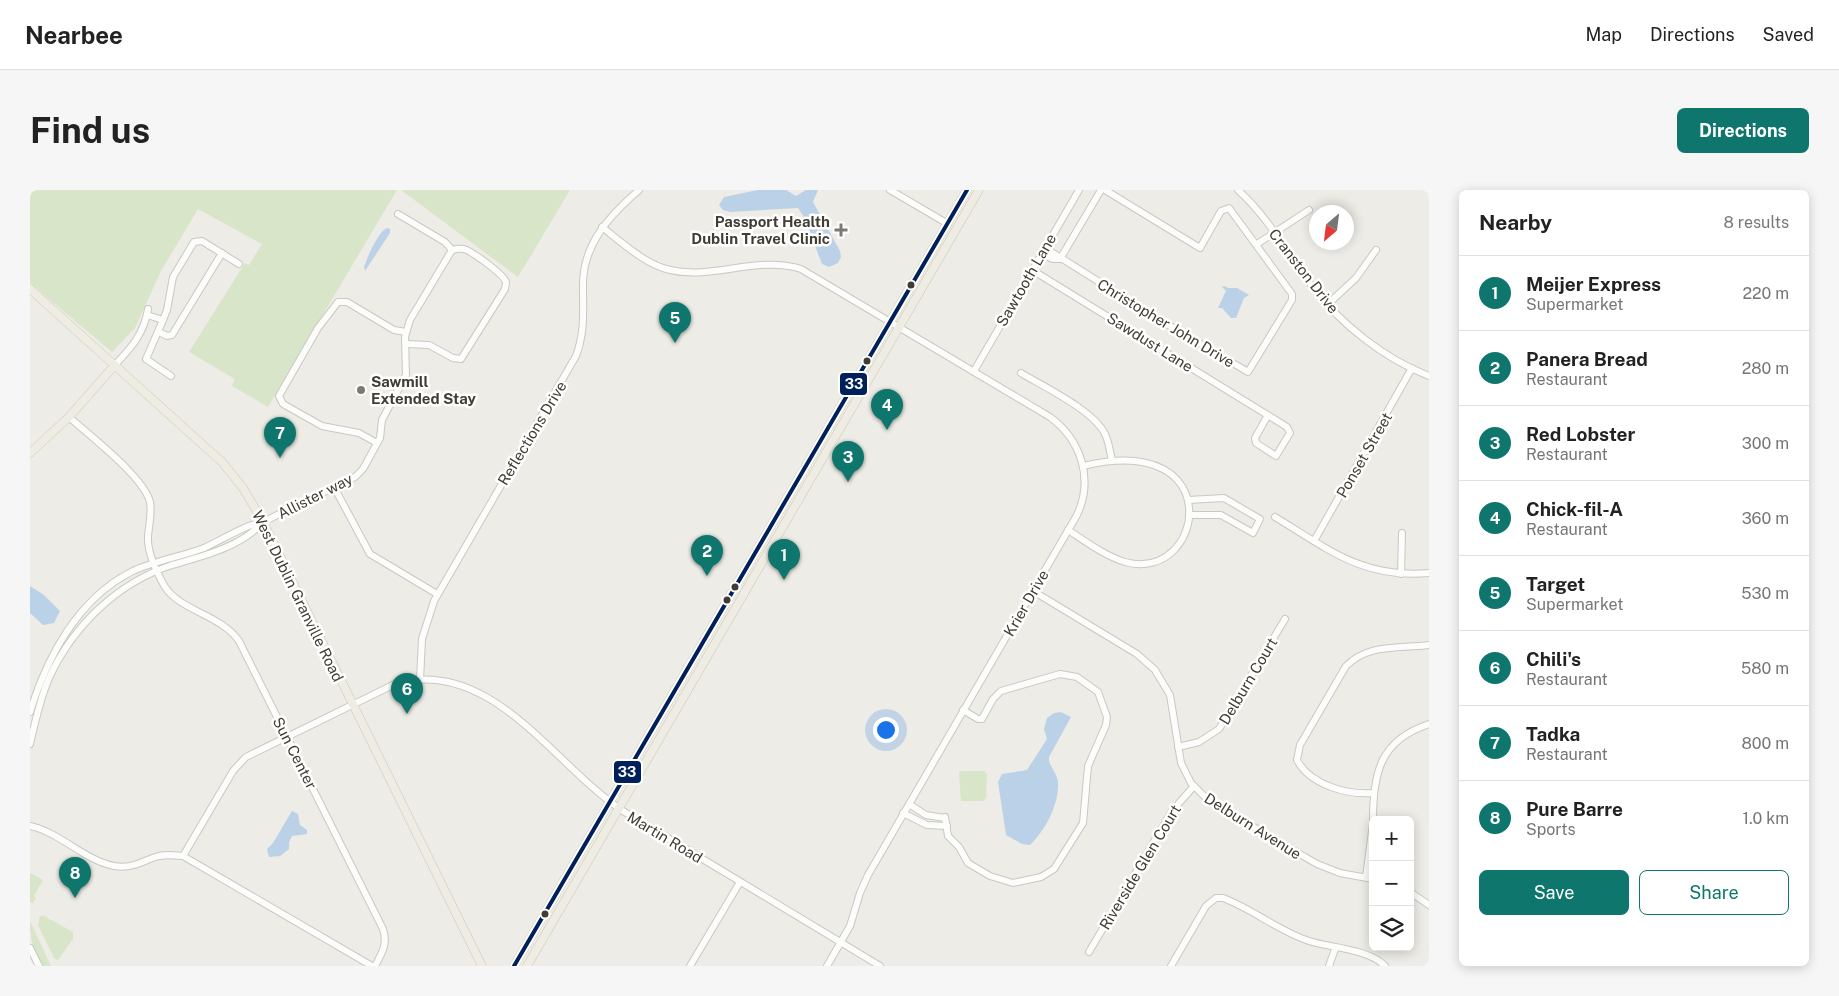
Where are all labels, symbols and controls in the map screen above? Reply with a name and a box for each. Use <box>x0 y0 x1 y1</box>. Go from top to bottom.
text: Nearbee <box>25 21 123 49</box>
text: Map <box>1585 24 1622 45</box>
text: Directions <box>1650 24 1735 45</box>
text: Saved <box>1763 24 1814 45</box>
button: Directions <box>1677 108 1809 153</box>
text: Find us <box>30 110 150 151</box>
north arrow <box>1309 205 1354 250</box>
text: Nearby <box>1479 210 1552 235</box>
place label: Passport Health Dublin Travel Clinic <box>691 213 830 247</box>
text: 8 results <box>1724 213 1789 232</box>
marker: Passport Health Dublin Travel Clinic <box>834 223 848 237</box>
street label: Cranston Drive <box>1266 225 1342 317</box>
street label: Sawtooth Lane <box>993 231 1059 329</box>
text: Meijer Express <box>1526 273 1661 295</box>
street label: Christopher John Drive <box>1094 275 1238 371</box>
unlabelled marker <box>906 280 916 290</box>
text: 1 <box>1492 284 1498 303</box>
text: 220 m <box>1742 284 1789 303</box>
text: Supermarket <box>1526 295 1623 314</box>
pin: 5 <box>659 302 691 343</box>
street label: Sawdust Lane <box>1104 309 1196 375</box>
text: Panera Bread <box>1526 348 1648 370</box>
unlabelled marker <box>862 356 872 366</box>
text: 2 <box>1490 359 1500 378</box>
text: 280 m <box>1742 359 1789 378</box>
text: Restaurant <box>1526 370 1608 389</box>
line badge: 33 <box>839 372 868 396</box>
place label: Sawmill Extended Stay <box>371 373 477 407</box>
text: 33 <box>845 376 863 392</box>
street label: Reflections Drive <box>494 378 570 488</box>
marker: Sawmill Extended Stay <box>355 384 367 396</box>
pin: 4 <box>871 389 903 430</box>
street label: Ponset Street <box>1333 409 1395 501</box>
pin: 7 <box>264 417 296 458</box>
text: Red Lobster <box>1526 423 1635 445</box>
text: 3 <box>1490 434 1500 453</box>
text: 300 m <box>1742 434 1789 453</box>
pin: 3 <box>832 441 864 482</box>
text: Restaurant <box>1526 445 1608 464</box>
street label: Allister way <box>275 470 355 522</box>
text: Chick-fil-A <box>1526 498 1623 520</box>
street label: West Dublin Granville Road <box>249 508 347 684</box>
text: 4 <box>1490 509 1500 528</box>
text: 360 m <box>1742 509 1789 528</box>
text: Restaurant <box>1526 520 1608 539</box>
pin: 2 <box>691 535 723 576</box>
pin: 1 <box>768 539 800 580</box>
street label: Krier Drive <box>1000 567 1052 639</box>
text: Target <box>1526 573 1585 595</box>
unlabelled marker <box>730 582 740 592</box>
text: 5 <box>1490 584 1500 603</box>
text: 530 m <box>1741 584 1789 603</box>
unlabelled marker <box>722 595 732 605</box>
text: Supermarket <box>1526 595 1623 614</box>
street label: Delburn Court <box>1215 634 1281 728</box>
text: Chili's <box>1526 648 1581 670</box>
text: 6 <box>1490 659 1500 678</box>
text: 580 m <box>1741 659 1789 678</box>
text: Restaurant <box>1526 670 1608 689</box>
pin: 6 <box>391 673 423 714</box>
street label: Sun Center <box>270 714 320 792</box>
your location <box>873 717 899 743</box>
text: Tadka <box>1526 723 1580 745</box>
text: 7 <box>1490 734 1500 753</box>
text: 800 m <box>1742 734 1789 753</box>
text: Restaurant <box>1526 745 1608 764</box>
line badge: 33 <box>613 760 642 784</box>
text: 33 <box>618 764 636 780</box>
street label: Delburn Avenue <box>1202 789 1304 863</box>
text: Pure Barre <box>1526 798 1623 820</box>
street label: Riverside Glen Court <box>1096 801 1184 933</box>
street label: Martin Road <box>624 808 706 866</box>
text: 8 <box>1490 809 1500 828</box>
text: 1.0 km <box>1742 809 1789 828</box>
map controls <box>1369 816 1414 951</box>
button: + <box>1369 816 1414 861</box>
text: Sports <box>1526 820 1576 839</box>
pin: 8 <box>59 857 91 898</box>
button: − <box>1369 861 1414 906</box>
button: Save <box>1479 870 1629 915</box>
button: Share <box>1639 870 1789 915</box>
button: layers <box>1369 906 1414 951</box>
unlabelled marker <box>540 909 550 919</box>

